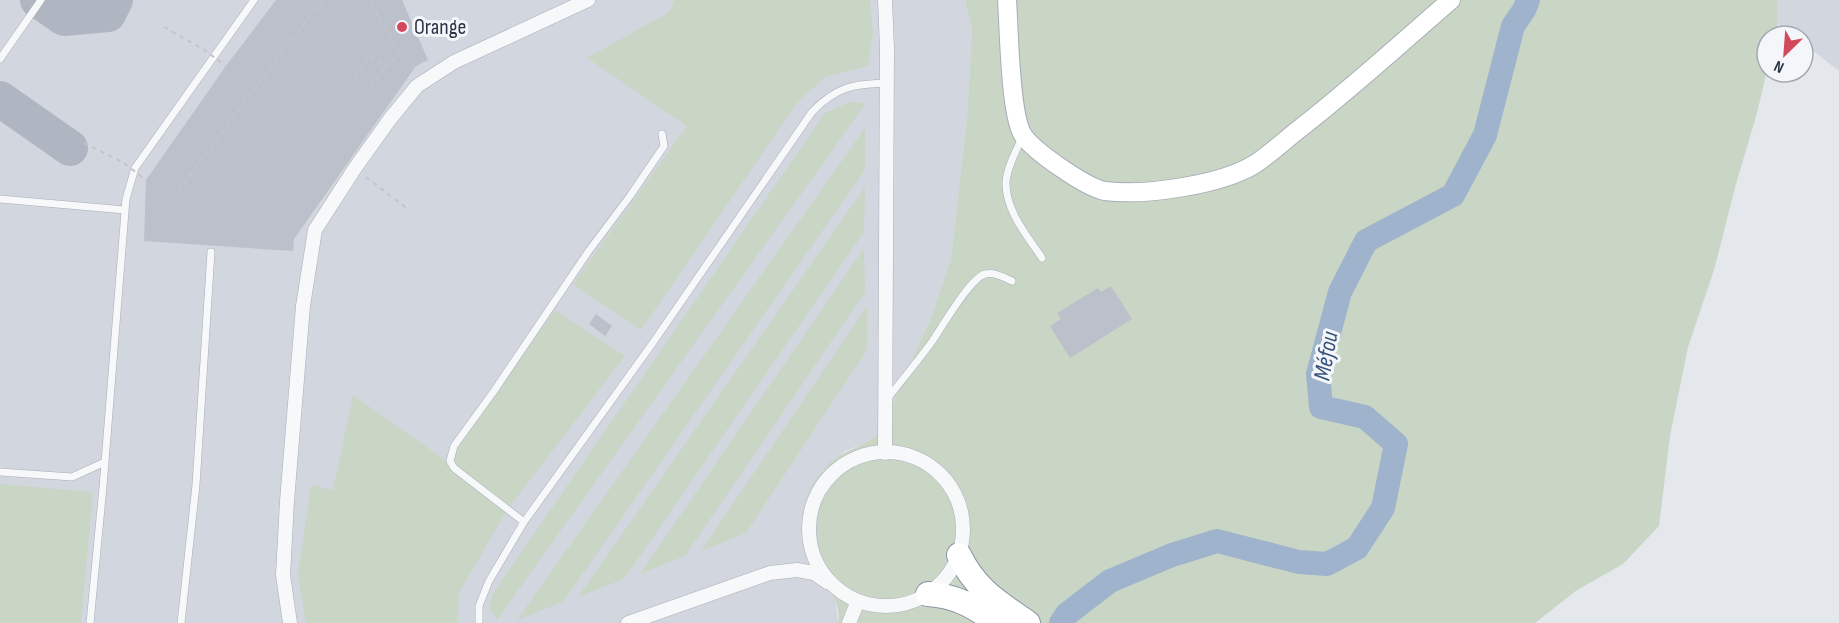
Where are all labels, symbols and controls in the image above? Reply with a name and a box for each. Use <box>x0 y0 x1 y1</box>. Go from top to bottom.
place label: Orange <box>414 14 466 41</box>
marker: Orange <box>395 20 409 34</box>
north arrow <box>1755 24 1815 84</box>
text: N <box>1771 56 1787 77</box>
water label: Méfou <box>1307 329 1345 383</box>

